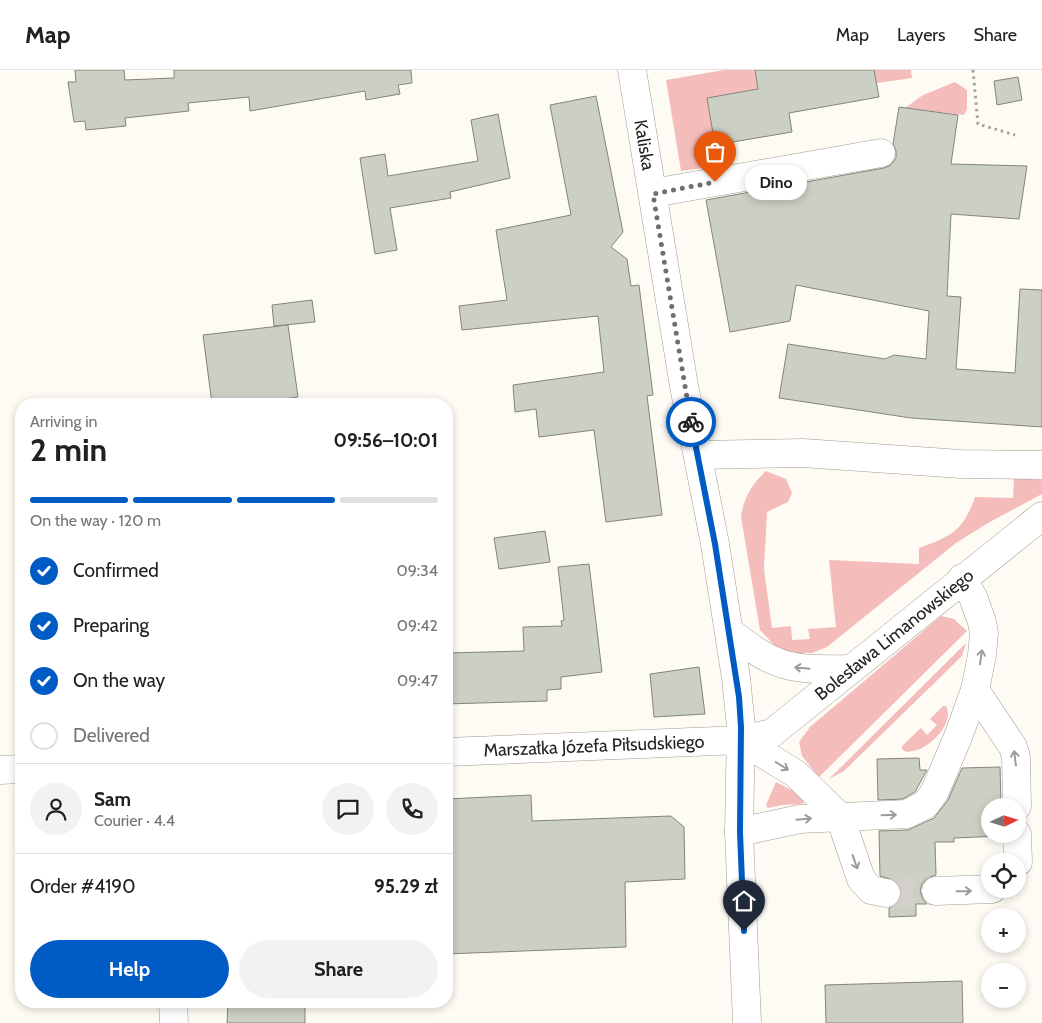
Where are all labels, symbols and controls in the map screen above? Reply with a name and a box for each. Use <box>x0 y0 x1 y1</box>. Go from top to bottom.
text: Map <box>25 20 71 49</box>
text: Map <box>836 24 869 46</box>
text: Layers <box>897 24 946 46</box>
text: Share <box>974 24 1017 46</box>
street label: Kaliska <box>629 118 659 172</box>
pin <box>694 131 736 182</box>
icon: bag <box>701 138 729 166</box>
callout: Dino <box>745 164 808 200</box>
text: Dino <box>759 173 793 192</box>
courier <box>666 397 716 447</box>
icon: bike <box>677 408 705 436</box>
text: Arriving in <box>30 412 97 431</box>
text: 09:56–10:01 <box>333 429 438 452</box>
text: 2 min <box>30 430 107 469</box>
text: On the way · 120 m <box>30 511 161 530</box>
icon: check <box>30 557 58 585</box>
text: Confirmed <box>73 559 159 582</box>
text: 09:34 <box>397 561 438 580</box>
street label: Bolesława Limanowskiego <box>810 564 978 705</box>
icon: check <box>30 612 58 640</box>
text: Preparing <box>73 614 149 637</box>
text: 09:42 <box>397 616 438 635</box>
one-way arrow <box>977 649 987 665</box>
one-way arrow <box>794 663 810 673</box>
icon: check <box>30 667 58 695</box>
text: On the way <box>73 669 165 692</box>
text: 09:47 <box>397 671 438 690</box>
text: Delivered <box>73 724 150 747</box>
street label: Marszałka Józefa Piłsudskiego <box>483 730 705 761</box>
one-way arrow <box>1010 750 1020 766</box>
one-way arrow <box>775 760 789 771</box>
button: person <box>30 783 82 835</box>
button: chat <box>322 783 374 835</box>
button: phone <box>386 783 438 835</box>
text: Sam <box>94 788 131 811</box>
north arrow <box>981 798 1026 842</box>
map controls <box>981 798 1026 1008</box>
one-way arrow <box>881 810 897 819</box>
text: Courier · 4.4 <box>94 811 175 830</box>
one-way arrow <box>796 814 812 824</box>
button: locate <box>981 853 1026 898</box>
one-way arrow <box>851 854 860 869</box>
text: Order #4190 <box>30 875 135 898</box>
text: 95.29 zł <box>374 875 438 898</box>
pin <box>723 880 765 931</box>
one-way arrow <box>956 886 972 896</box>
icon: home <box>730 887 758 915</box>
button: + <box>981 908 1026 953</box>
button: Help <box>30 940 229 998</box>
button: Share <box>239 940 438 998</box>
button: − <box>981 963 1026 1008</box>

